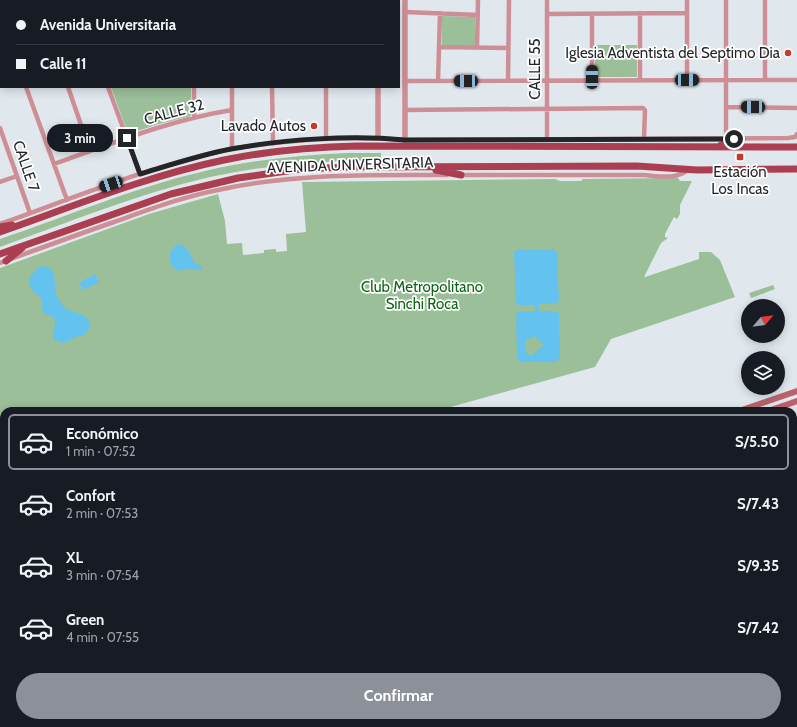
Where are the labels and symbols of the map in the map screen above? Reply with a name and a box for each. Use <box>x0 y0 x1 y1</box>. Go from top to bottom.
street label: CALLE 55 <box>526 38 544 100</box>
place label: Iglesia Adventista del Septimo Dia <box>565 44 781 62</box>
marker: Iglesia Adventista del Septimo Dia <box>783 48 793 58</box>
car <box>586 65 598 89</box>
car <box>675 74 699 86</box>
car <box>454 75 478 87</box>
street label: CALLE 32 <box>142 95 206 129</box>
car <box>741 101 765 113</box>
place label: Lavado Autos <box>221 117 306 135</box>
marker: Lavado Autos <box>309 121 319 131</box>
callout: 3 min <box>47 124 113 152</box>
route end <box>118 129 136 147</box>
route start <box>725 130 743 148</box>
street label: CALLE 7 <box>9 138 43 194</box>
marker: Estación Los Incas <box>735 152 745 162</box>
street label: AVENIDA UNIVERSITARIA <box>266 153 434 177</box>
place label: Estación Los Incas <box>711 163 769 198</box>
car <box>98 174 124 194</box>
park label: Club Metropolitano Sinchi Roca <box>361 278 483 313</box>
north arrow <box>741 299 785 343</box>

